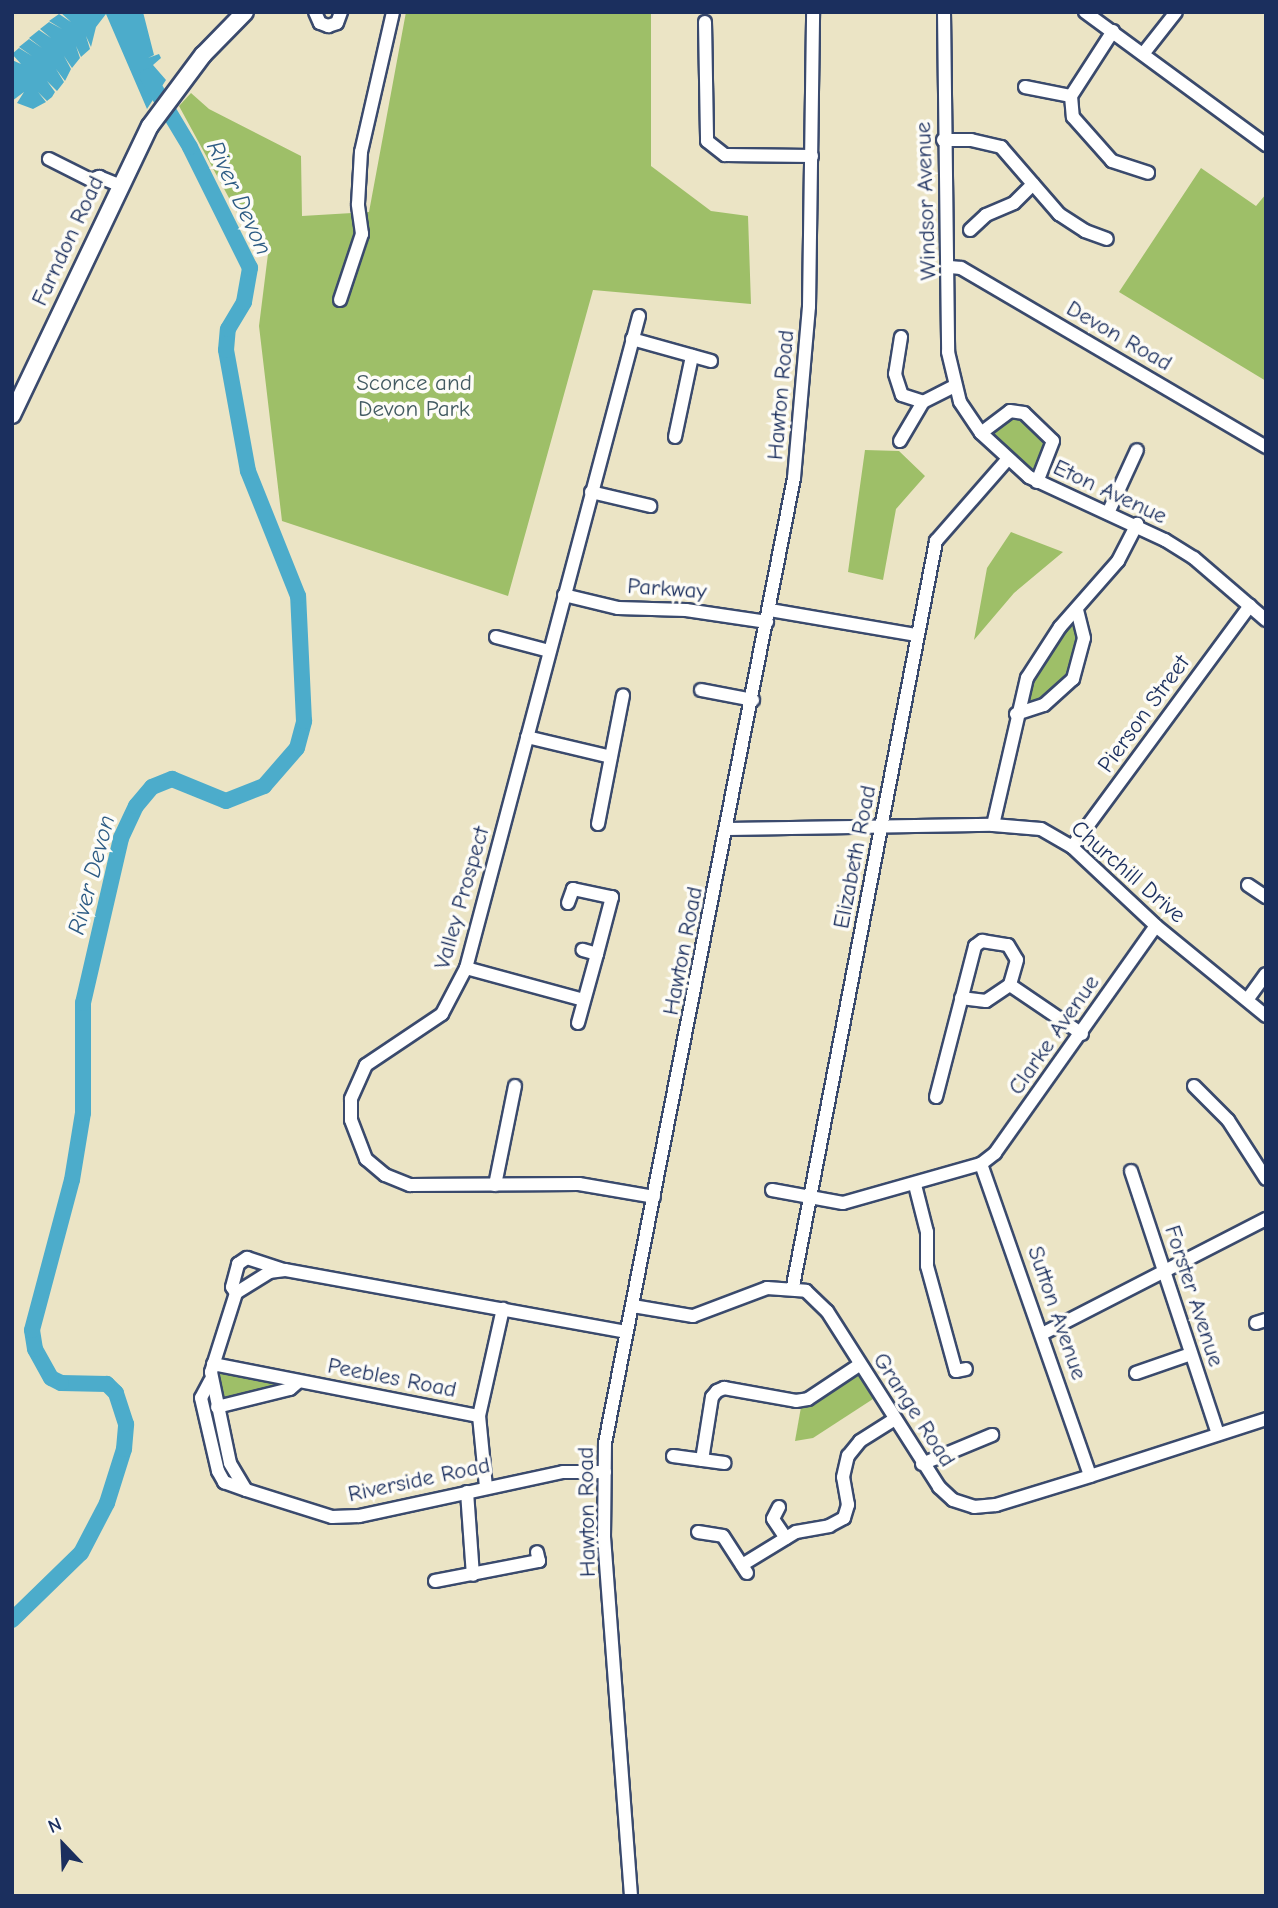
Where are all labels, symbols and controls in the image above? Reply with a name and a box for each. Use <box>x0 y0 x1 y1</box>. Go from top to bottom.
street label: Windsor Avenue <box>909 121 943 281</box>
water label: River Devon <box>200 136 278 260</box>
street label: Farndon Road <box>26 172 110 310</box>
street label: Devon Road <box>1061 295 1177 377</box>
street label: Hawton Road <box>762 329 800 461</box>
park label: Sconce and Devon Park <box>356 369 472 423</box>
street label: Eton Avenue <box>1049 454 1171 530</box>
street label: Parkway <box>626 572 708 606</box>
street label: Pierson Street <box>1092 650 1196 778</box>
street label: Elizabeth Road <box>828 783 882 931</box>
water label: River Devon <box>62 812 122 938</box>
street label: Churchill Drive <box>1065 815 1191 929</box>
street label: Valley Prospect <box>428 824 496 972</box>
street label: Hawton Road <box>657 884 709 1018</box>
street label: Clarke Avenue <box>1003 970 1105 1100</box>
street label: Forster Avenue <box>1158 1222 1230 1370</box>
street label: Sutton Avenue <box>1021 1243 1093 1383</box>
street label: Grange Road <box>867 1348 961 1472</box>
street label: Peebles Road <box>325 1352 459 1404</box>
street label: Hawton Road <box>572 1447 602 1577</box>
street label: Riverside Road <box>345 1451 493 1509</box>
north arrow <box>28 1810 98 1880</box>
text: N <box>45 1813 65 1838</box>

